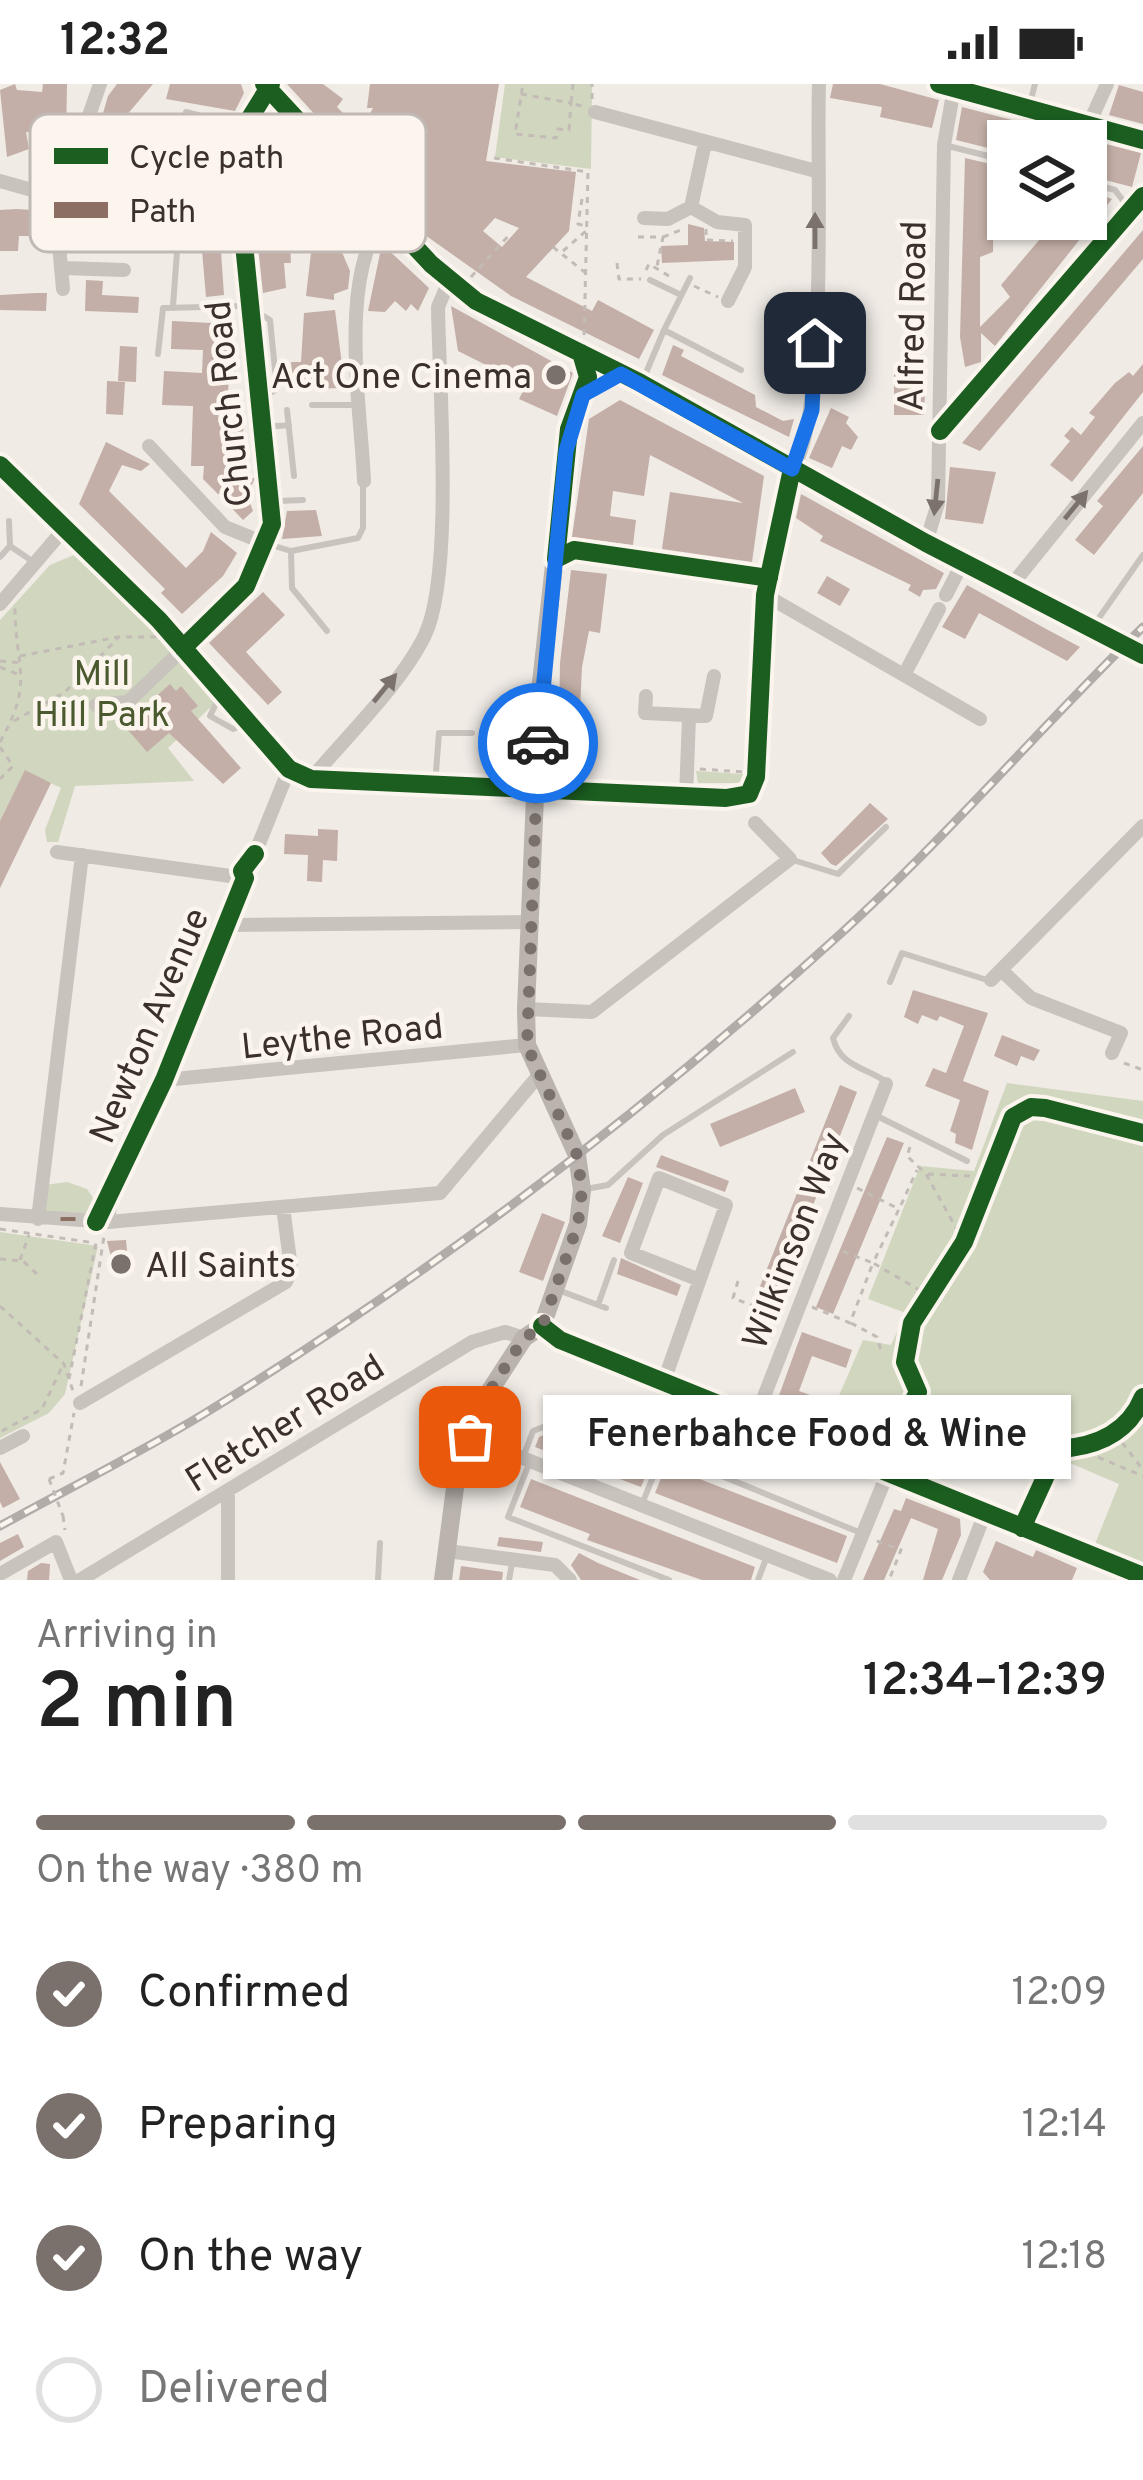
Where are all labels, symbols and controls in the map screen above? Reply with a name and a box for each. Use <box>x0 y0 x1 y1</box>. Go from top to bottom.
text: 12:32 <box>60 14 170 71</box>
legend <box>30 114 426 252</box>
map controls <box>987 120 1107 240</box>
button: layers <box>987 120 1107 240</box>
text: Cycle path <box>129 139 284 181</box>
text: Path <box>129 193 196 235</box>
one-way arrow <box>805 211 825 249</box>
street label: Alfred Road <box>890 220 940 412</box>
pin <box>764 292 866 394</box>
street label: Church Road <box>197 298 265 509</box>
icon: home <box>782 310 848 376</box>
place label: Act One Cinema <box>271 356 532 402</box>
marker: Act One Cinema <box>543 362 569 388</box>
one-way arrow <box>927 479 946 517</box>
one-way arrow <box>1063 490 1089 520</box>
park label: Mill Hill Park <box>34 653 170 740</box>
one-way arrow <box>372 673 397 704</box>
courier <box>478 683 598 803</box>
icon: car <box>505 710 571 776</box>
street label: Newton Avenue <box>81 902 222 1151</box>
street label: Leythe Road <box>239 1005 446 1072</box>
street label: Wilkinson Way <box>734 1126 859 1357</box>
place label: All Saints <box>145 1245 296 1291</box>
marker: All Saints <box>108 1251 134 1277</box>
street label: Fletcher Road <box>178 1346 394 1505</box>
pin <box>419 1386 521 1488</box>
callout: Fenerbahce Food & Wine <box>542 1395 1070 1479</box>
icon: bag <box>437 1404 503 1470</box>
text: Fenerbahce Food & Wine <box>587 1412 1027 1461</box>
text: Arriving in <box>36 1613 218 1662</box>
text: 12:34–12:39 <box>863 1654 1107 1711</box>
text: 2 min <box>36 1657 237 1756</box>
text: On the way · 380 m <box>36 1848 363 1897</box>
icon: check <box>36 1961 102 2027</box>
text: Confirmed <box>138 1966 350 2023</box>
text: 12:09 <box>1011 1970 1107 2019</box>
icon: check <box>36 2093 102 2159</box>
text: Preparing <box>138 2098 338 2155</box>
text: 12:14 <box>1022 2102 1107 2151</box>
icon: check <box>36 2225 102 2291</box>
text: On the way <box>138 2230 363 2287</box>
text: 12:18 <box>1021 2234 1107 2283</box>
text: Delivered <box>138 2362 330 2419</box>

